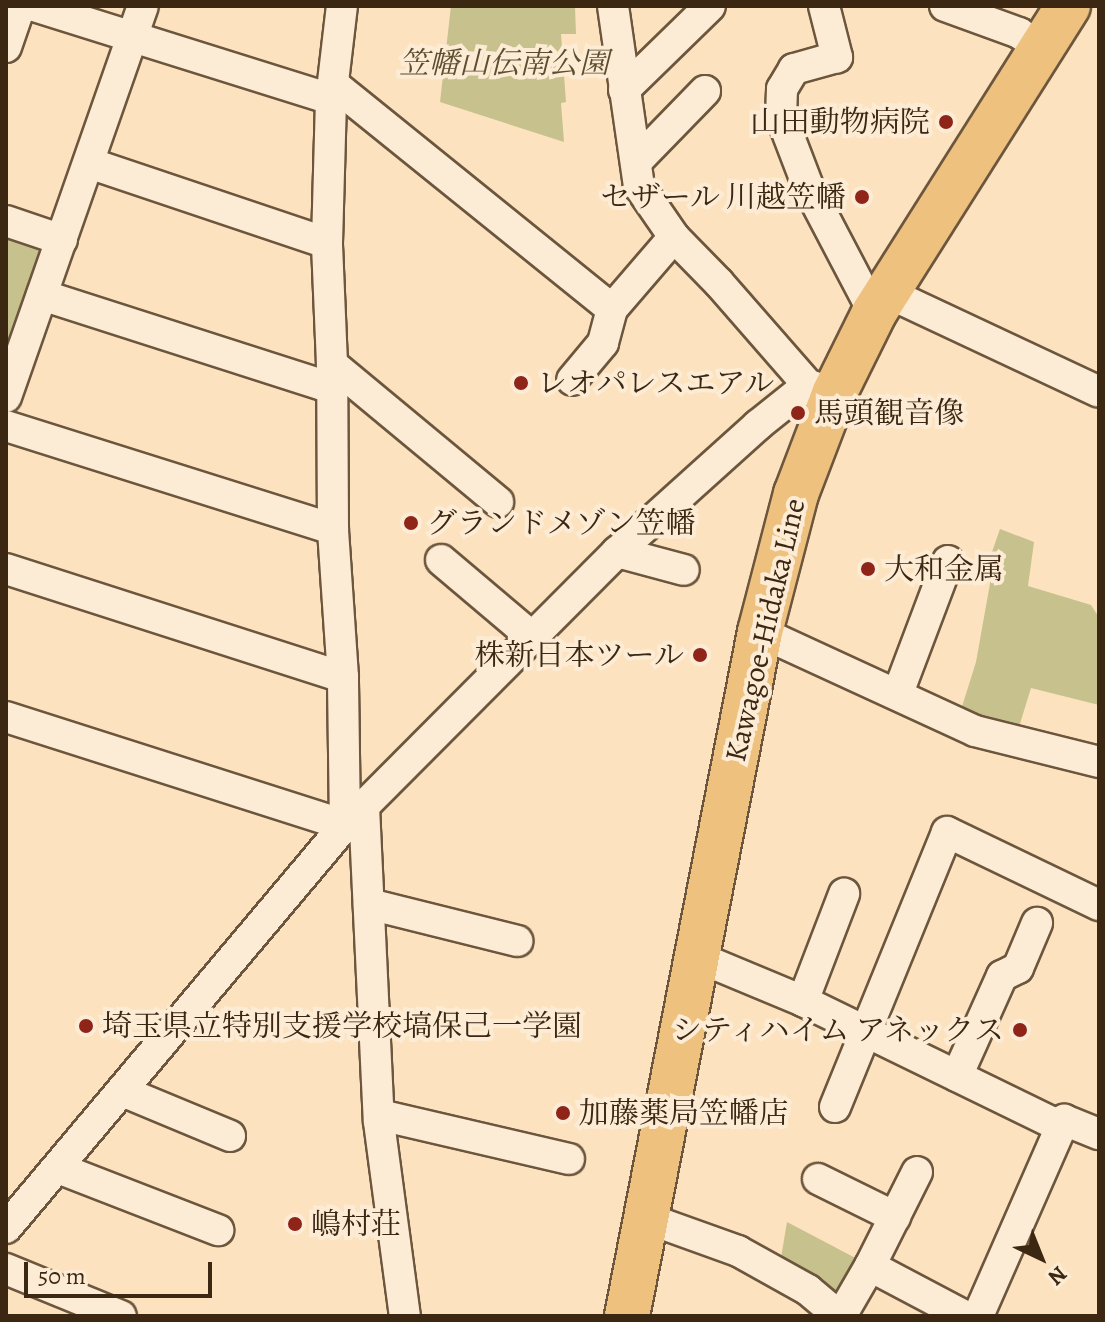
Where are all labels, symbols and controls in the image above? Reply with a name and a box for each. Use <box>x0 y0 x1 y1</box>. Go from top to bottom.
park label: 笠幡山伝南公園 <box>399 45 609 81</box>
place label: 山田動物病院 <box>750 104 930 140</box>
marker: 山田動物病院 <box>937 113 955 131</box>
place label: セザール 川越笠幡 <box>600 179 846 215</box>
marker: セザール 川越笠幡 <box>853 188 871 206</box>
place label: レオパレスエアル <box>537 365 777 401</box>
marker: レオパレスエアル <box>512 374 530 392</box>
place label: 馬頭観音像 <box>814 395 964 431</box>
marker: 馬頭観音像 <box>789 404 807 422</box>
street label: Kawagoe-Hidaka Line <box>717 495 813 765</box>
place label: グランドメゾン笠幡 <box>427 505 697 541</box>
marker: グランドメゾン笠幡 <box>402 514 420 532</box>
place label: 大和金属 <box>884 551 1004 587</box>
marker: 大和金属 <box>859 560 877 578</box>
place label: 株新日本ツール <box>474 637 684 673</box>
marker: 株新日本ツール <box>691 646 709 664</box>
place label: 埼玉県立特別支援学校塙保己一学園 <box>102 1008 582 1044</box>
place label: シティハイム アネックス <box>668 1012 1004 1048</box>
marker: 埼玉県立特別支援学校塙保己一学園 <box>77 1017 95 1035</box>
marker: シティハイム アネックス <box>1011 1021 1029 1039</box>
place label: 加藤薬局笠幡店 <box>579 1095 789 1131</box>
marker: 加藤薬局笠幡店 <box>554 1104 572 1122</box>
place label: 嶋村荘 <box>311 1206 401 1242</box>
marker: 嶋村荘 <box>286 1215 304 1233</box>
north arrow <box>1001 1218 1081 1298</box>
scale bar <box>28 1246 216 1296</box>
text: N <box>1041 1259 1073 1292</box>
text: 50 m <box>38 1260 86 1292</box>

